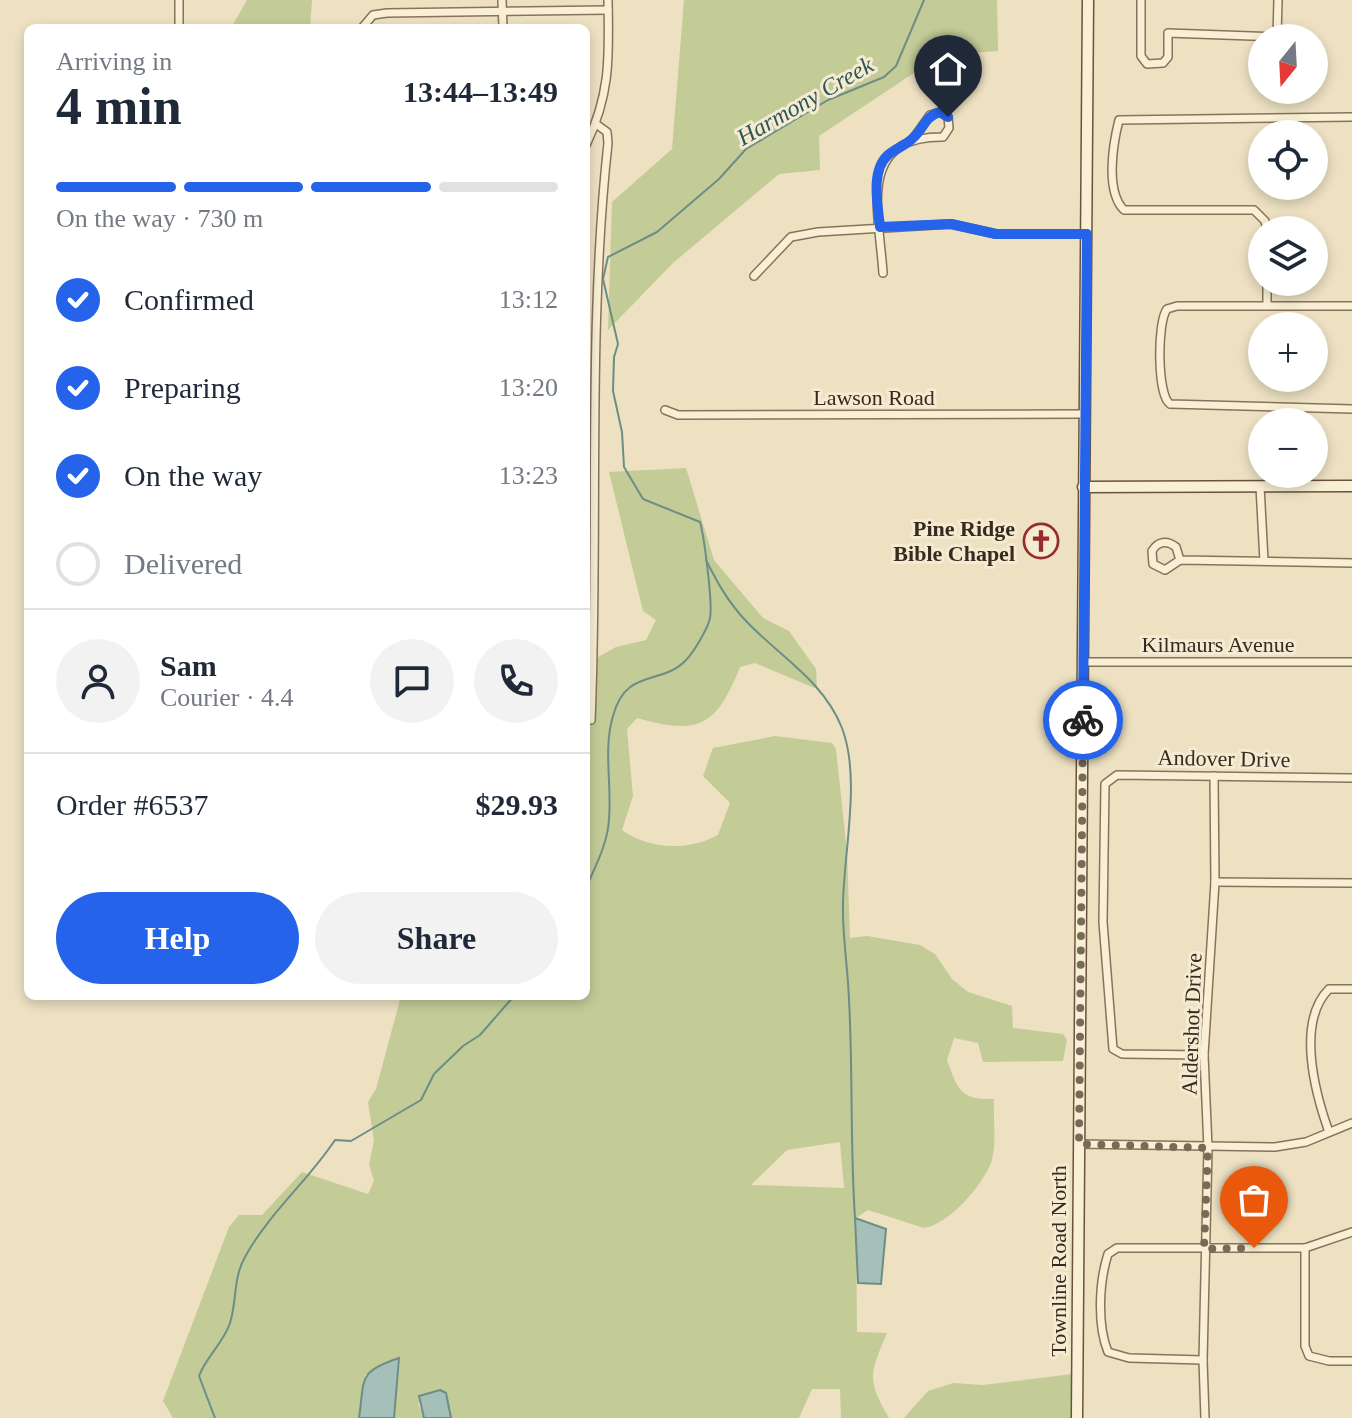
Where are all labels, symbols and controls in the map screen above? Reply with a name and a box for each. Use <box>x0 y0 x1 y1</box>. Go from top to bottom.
north arrow <box>1248 24 1328 104</box>
map controls <box>1248 24 1328 488</box>
pin <box>914 35 982 117</box>
text: Arriving in <box>56 47 172 76</box>
icon: home <box>926 47 970 91</box>
water label: Harmony Creek <box>731 51 878 151</box>
text: 13:44–13:49 <box>403 75 558 108</box>
text: 4 min <box>56 78 182 135</box>
button: locate <box>1248 120 1328 200</box>
text: On the way · 730 m <box>56 204 263 233</box>
button: layers <box>1248 216 1328 296</box>
icon: check <box>56 278 100 322</box>
text: Confirmed <box>124 283 254 316</box>
text: 13:12 <box>499 285 558 314</box>
button: + <box>1248 312 1328 392</box>
icon: check <box>56 366 100 410</box>
text: Preparing <box>124 371 241 404</box>
text: 13:20 <box>499 373 558 402</box>
street label: Lawson Road <box>813 385 935 410</box>
button: − <box>1248 408 1328 488</box>
icon: check <box>56 454 100 498</box>
text: On the way <box>124 459 262 492</box>
text: 13:23 <box>499 461 558 490</box>
place label: Pine Ridge Bible Chapel <box>893 516 1015 566</box>
church icon: Pine Ridge Bible Chapel <box>1022 522 1060 560</box>
text: Delivered <box>124 547 242 580</box>
street label: Kilmaurs Avenue <box>1142 632 1294 657</box>
button: person <box>56 639 140 723</box>
button: chat <box>370 639 454 723</box>
button: phone <box>474 639 558 723</box>
text: Sam <box>160 649 217 682</box>
courier <box>1043 680 1123 760</box>
text: Courier · 4.4 <box>160 683 294 712</box>
icon: bike <box>1061 698 1105 742</box>
street label: Andover Drive <box>1157 745 1290 772</box>
text: Order #6537 <box>56 788 208 821</box>
text: $29.93 <box>476 788 558 821</box>
button: Help <box>56 892 299 984</box>
button: Share <box>315 892 558 984</box>
street label: Aldershot Drive <box>1177 952 1206 1096</box>
street label: Townline Road North <box>1046 1165 1071 1357</box>
pin <box>1220 1166 1288 1248</box>
icon: bag <box>1232 1178 1276 1222</box>

